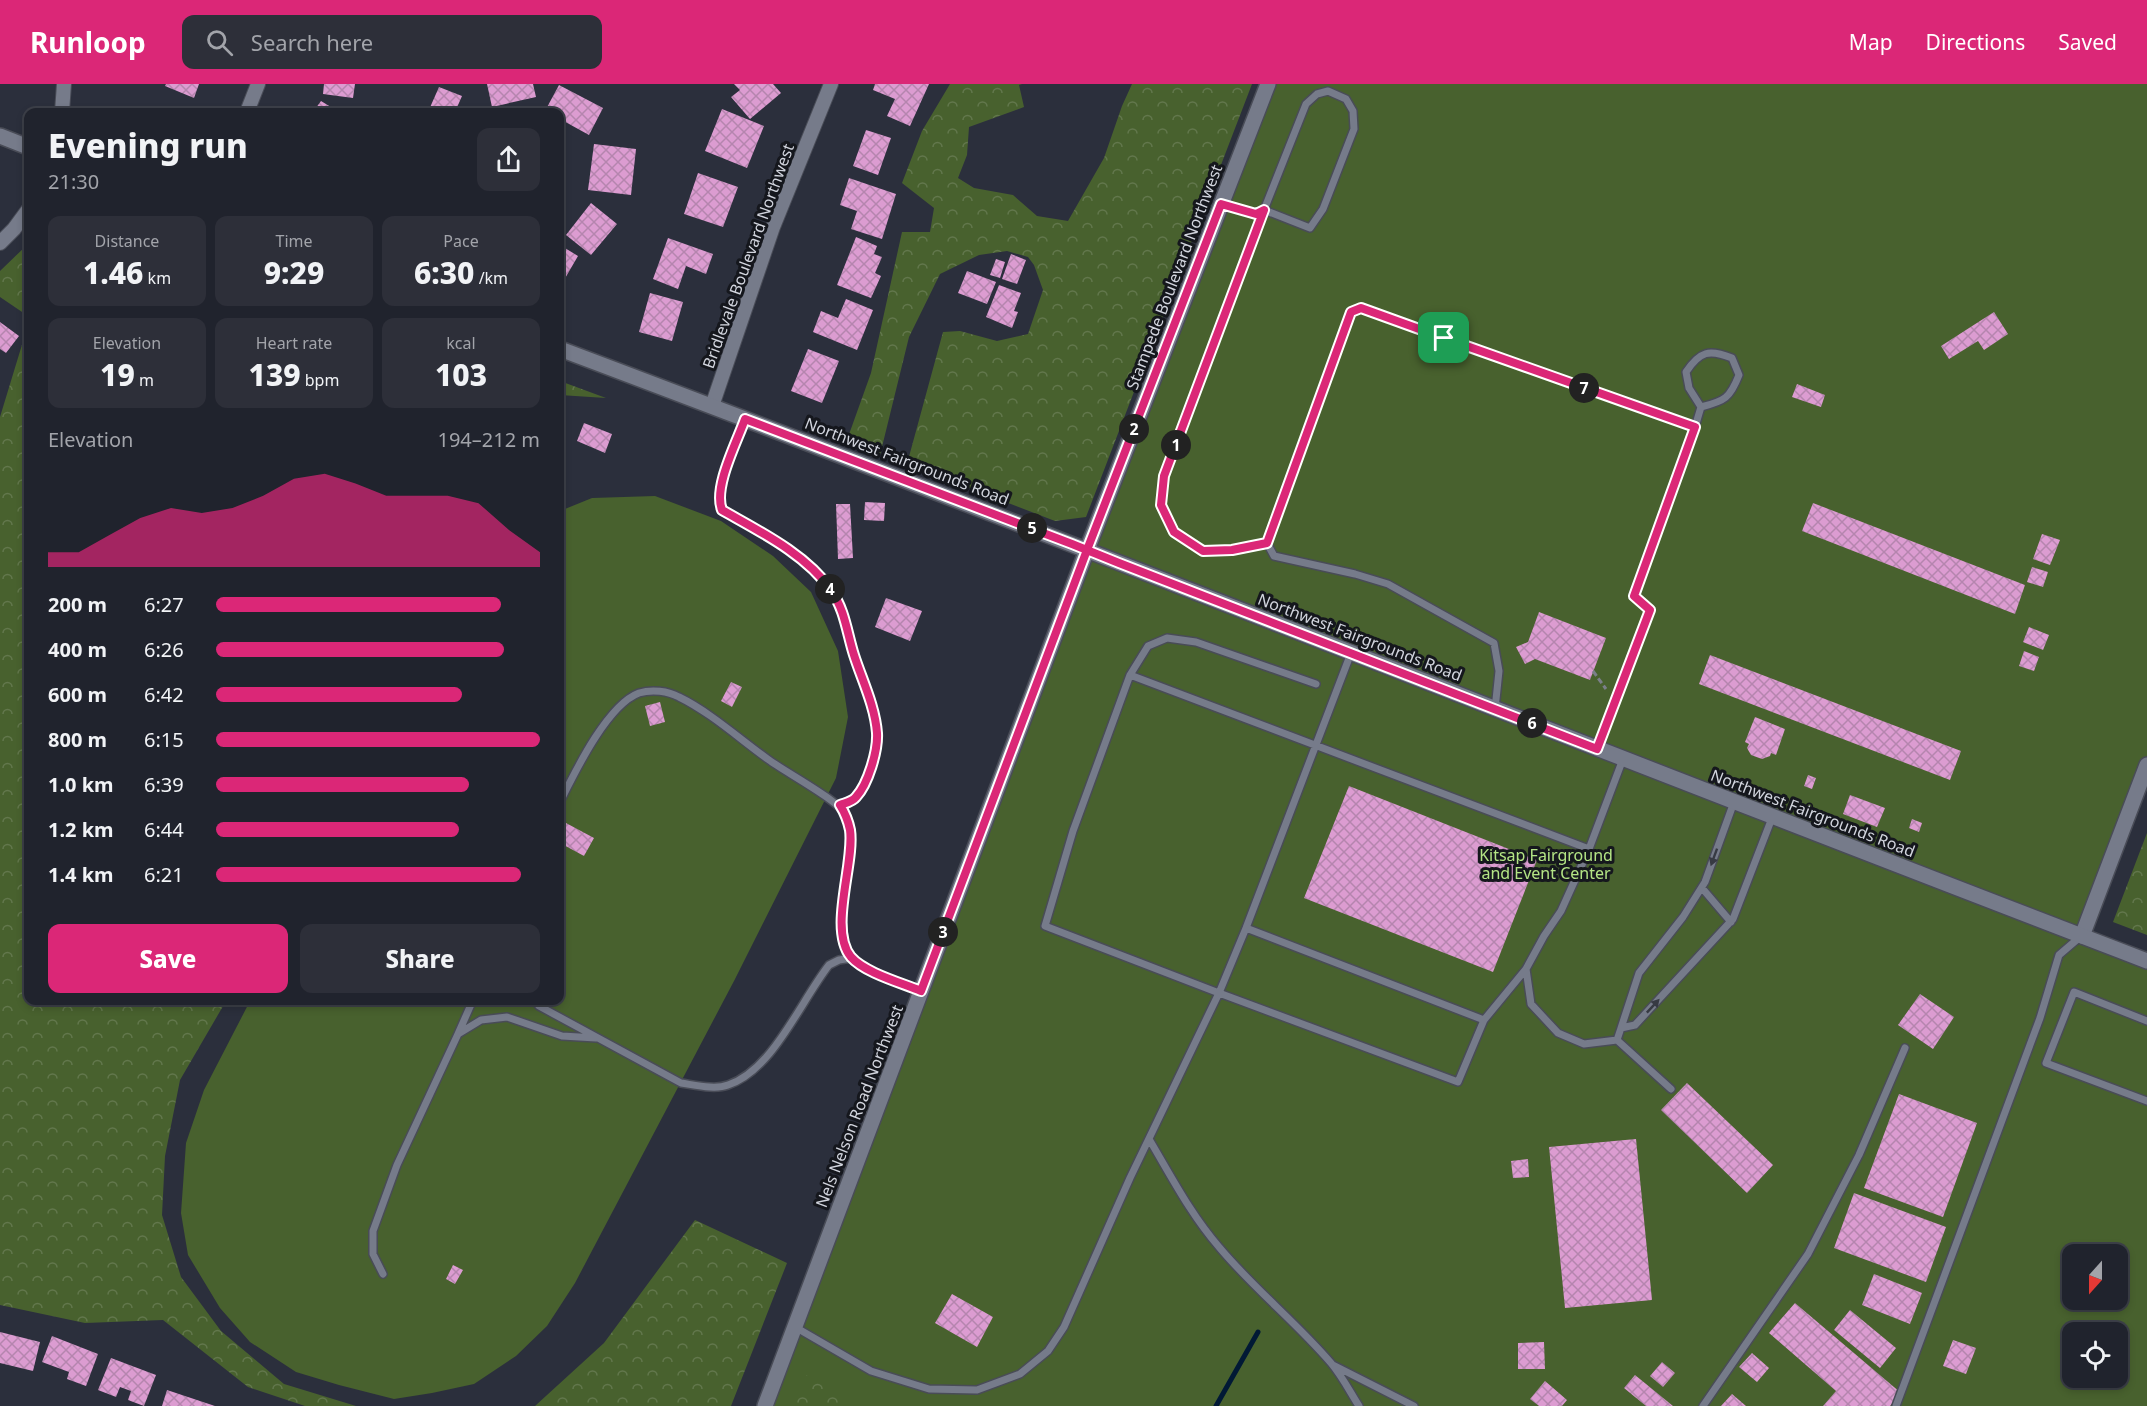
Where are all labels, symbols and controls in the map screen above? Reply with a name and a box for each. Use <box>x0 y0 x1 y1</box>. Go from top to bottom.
search box <box>182 15 602 69</box>
text: Runloop <box>30 23 146 61</box>
icon: search <box>203 26 236 59</box>
text: Search here <box>251 27 373 57</box>
text: Map <box>1849 28 1893 56</box>
text: Directions <box>1926 28 2025 56</box>
text: Saved <box>2058 28 2117 56</box>
text: Evening run <box>48 123 248 168</box>
button: share <box>477 128 540 191</box>
street label: Bridlevale Boulevard Northwest <box>697 140 799 371</box>
street label: Stampede Boulevard Northwest <box>1121 161 1227 393</box>
text: 21:30 <box>48 168 99 195</box>
text: Distance <box>95 230 159 252</box>
text: Time <box>275 230 313 252</box>
text: Pace <box>443 230 479 252</box>
text: 1.46 <box>83 252 143 293</box>
text: 9:29 <box>264 252 324 293</box>
text: 6:30 <box>414 252 474 293</box>
text: km <box>143 267 171 289</box>
text: /km <box>474 267 508 289</box>
pin <box>1418 312 1469 363</box>
icon: arrive <box>1427 321 1460 354</box>
text: Elevation <box>93 332 161 354</box>
text: Heart rate <box>256 332 332 354</box>
text: kcal <box>446 332 476 354</box>
text: 19 <box>100 354 135 395</box>
text: 139 <box>249 354 301 395</box>
text: 103 <box>435 354 487 395</box>
text: m <box>135 369 154 391</box>
text: bpm <box>301 369 339 391</box>
pin: 7 <box>1569 373 1599 403</box>
text: 7 <box>1579 377 1589 399</box>
street label: Northwest Fairgrounds Road <box>802 412 1012 510</box>
pin: 2 <box>1119 414 1149 444</box>
text: 2 <box>1129 418 1139 440</box>
text: Elevation <box>48 426 133 453</box>
text: 194–212 m <box>437 426 540 453</box>
pin: 1 <box>1161 430 1191 460</box>
text: 1 <box>1171 434 1181 456</box>
pin: 5 <box>1017 513 1047 543</box>
text: 5 <box>1027 517 1037 539</box>
pin: 4 <box>815 574 845 604</box>
text: 4 <box>825 578 835 600</box>
street label: Northwest Fairgrounds Road <box>1255 588 1465 686</box>
text: 200 m <box>48 591 107 618</box>
text: 6:27 <box>144 591 184 618</box>
text: 400 m <box>48 636 107 663</box>
text: 6:26 <box>144 636 184 663</box>
text: 600 m <box>48 681 107 708</box>
text: 6:42 <box>144 681 184 708</box>
pin: 6 <box>1517 708 1547 738</box>
text: 6 <box>1527 712 1537 734</box>
text: 800 m <box>48 726 107 753</box>
text: 6:15 <box>144 726 184 753</box>
street label: Northwest Fairgrounds Road <box>1708 764 1918 862</box>
text: 1.0 km <box>48 771 114 798</box>
text: 6:39 <box>144 771 184 798</box>
text: 1.2 km <box>48 816 114 843</box>
text: 6:44 <box>144 816 184 843</box>
park label: Kitsap Fairground and Event Center <box>1479 844 1613 884</box>
one-way arrow <box>1709 848 1719 866</box>
text: 1.4 km <box>48 861 114 888</box>
text: 6:21 <box>144 861 184 888</box>
pin: 3 <box>928 917 958 947</box>
text: 3 <box>938 921 948 943</box>
button: Save <box>48 924 288 993</box>
button: Share <box>300 924 540 993</box>
one-way arrow <box>1646 999 1659 1014</box>
street label: Nels Nelson Road Northwest <box>810 1001 908 1211</box>
north arrow <box>2062 1244 2128 1310</box>
map controls <box>2062 1244 2128 1388</box>
button: locate <box>2062 1322 2128 1388</box>

